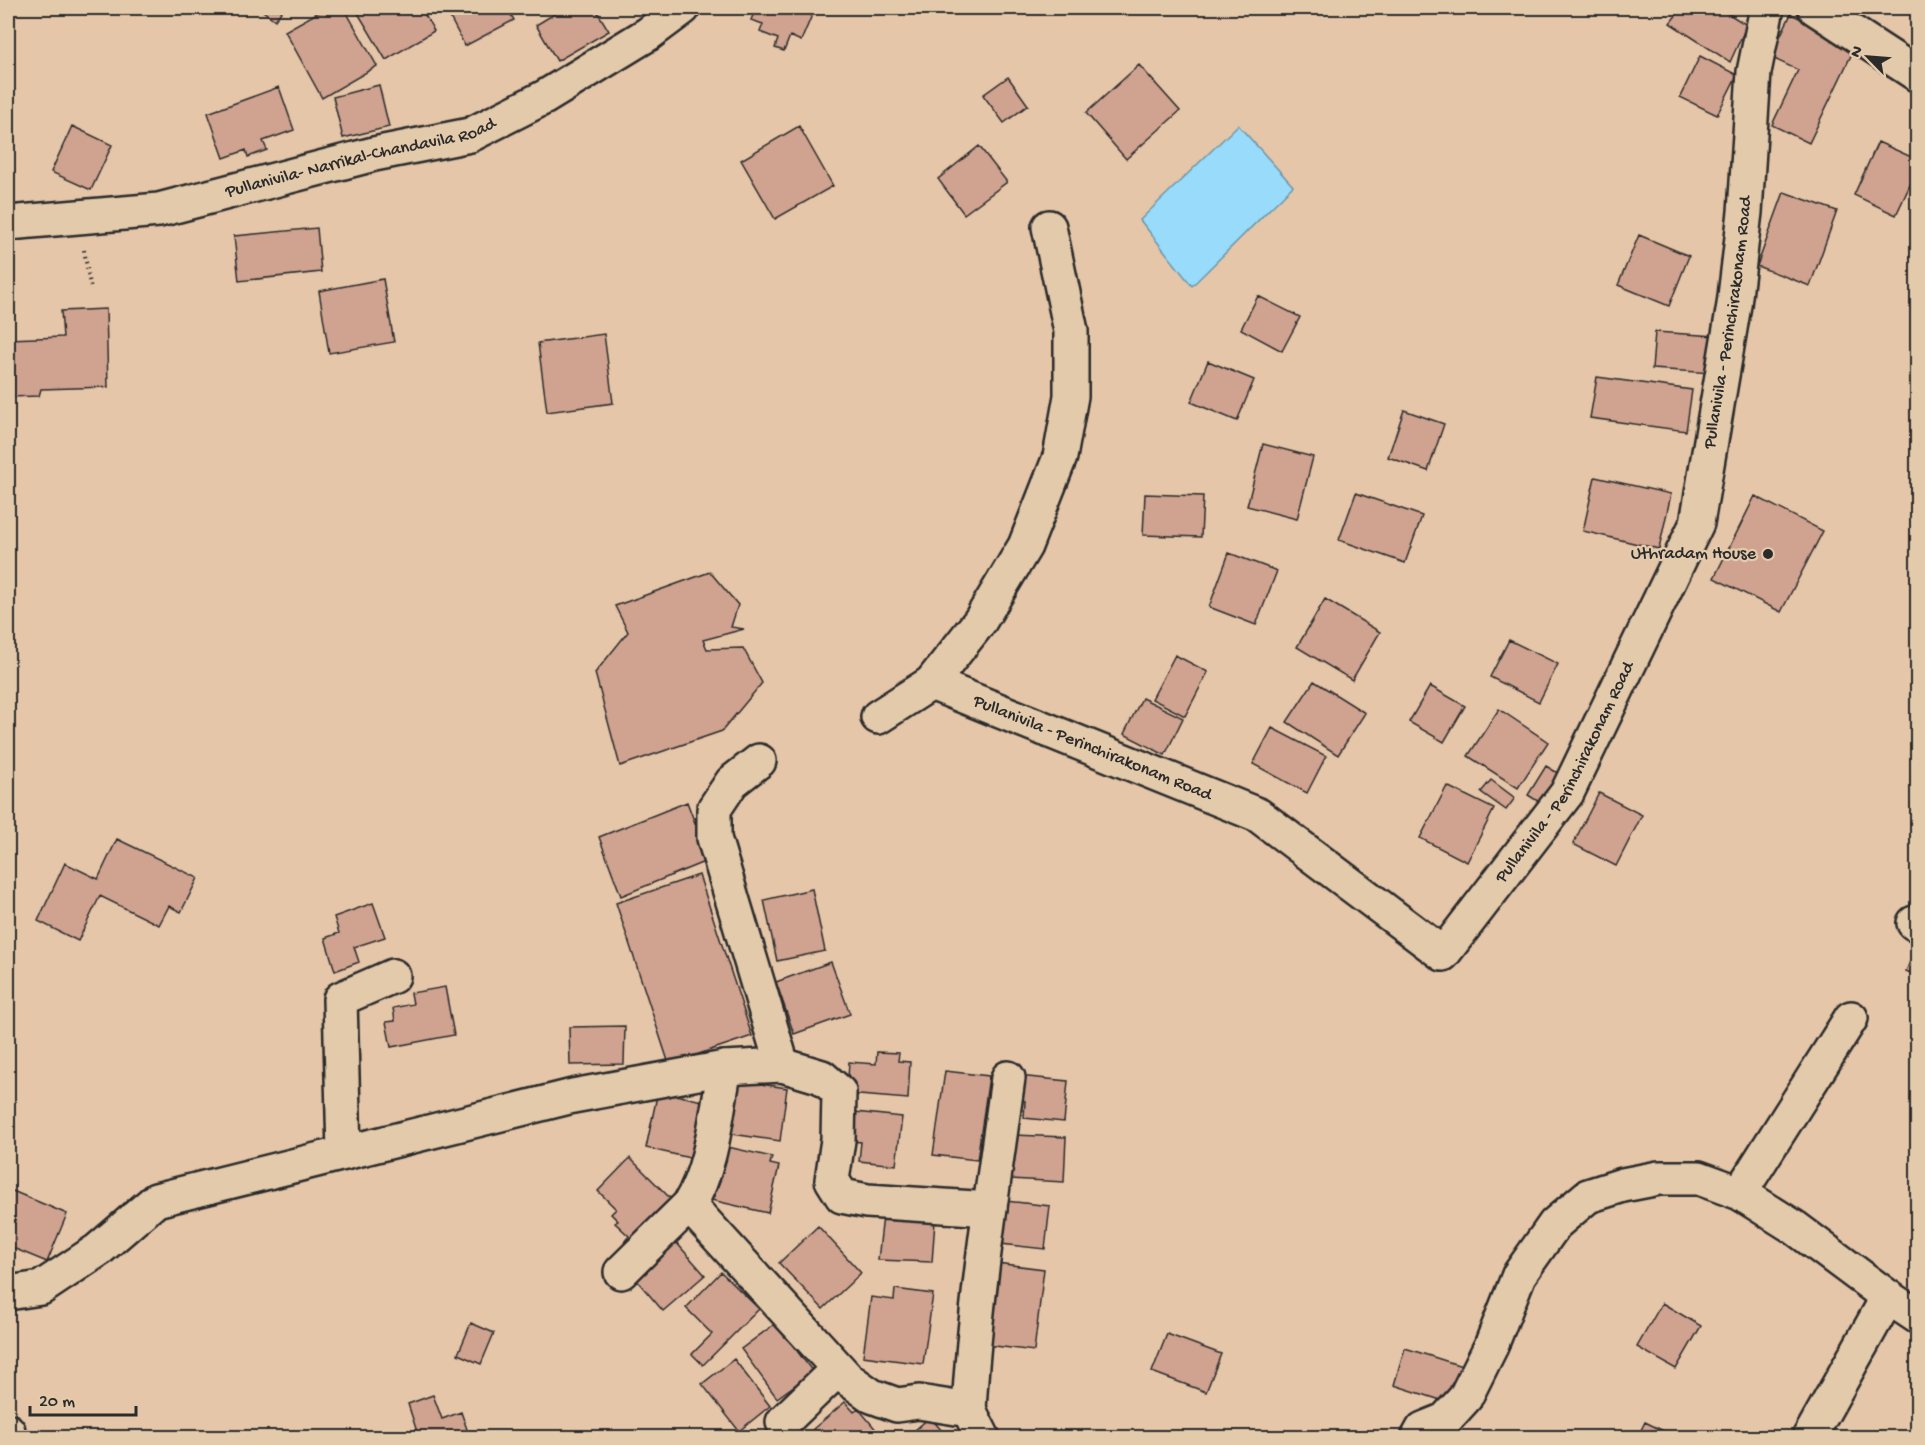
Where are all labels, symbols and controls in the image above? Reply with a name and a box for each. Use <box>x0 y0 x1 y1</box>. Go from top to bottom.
north arrow <box>1838 27 1898 87</box>
text: N <box>1847 43 1869 61</box>
street label: Pullanivila- Narrikal-Chandavila Road <box>222 112 501 203</box>
street label: Pullanivila - Perinchirakonam Road <box>1699 194 1757 451</box>
place label: Uthradam House <box>1631 544 1757 565</box>
marker: Uthradam House <box>1761 547 1775 561</box>
street label: Pullanivila - Perinchirakonam Road <box>1490 657 1640 888</box>
street label: Pullanivila - Perinchirakonam Road <box>969 690 1216 806</box>
scale bar <box>30 1379 136 1417</box>
text: 20 m <box>39 1392 75 1413</box>

